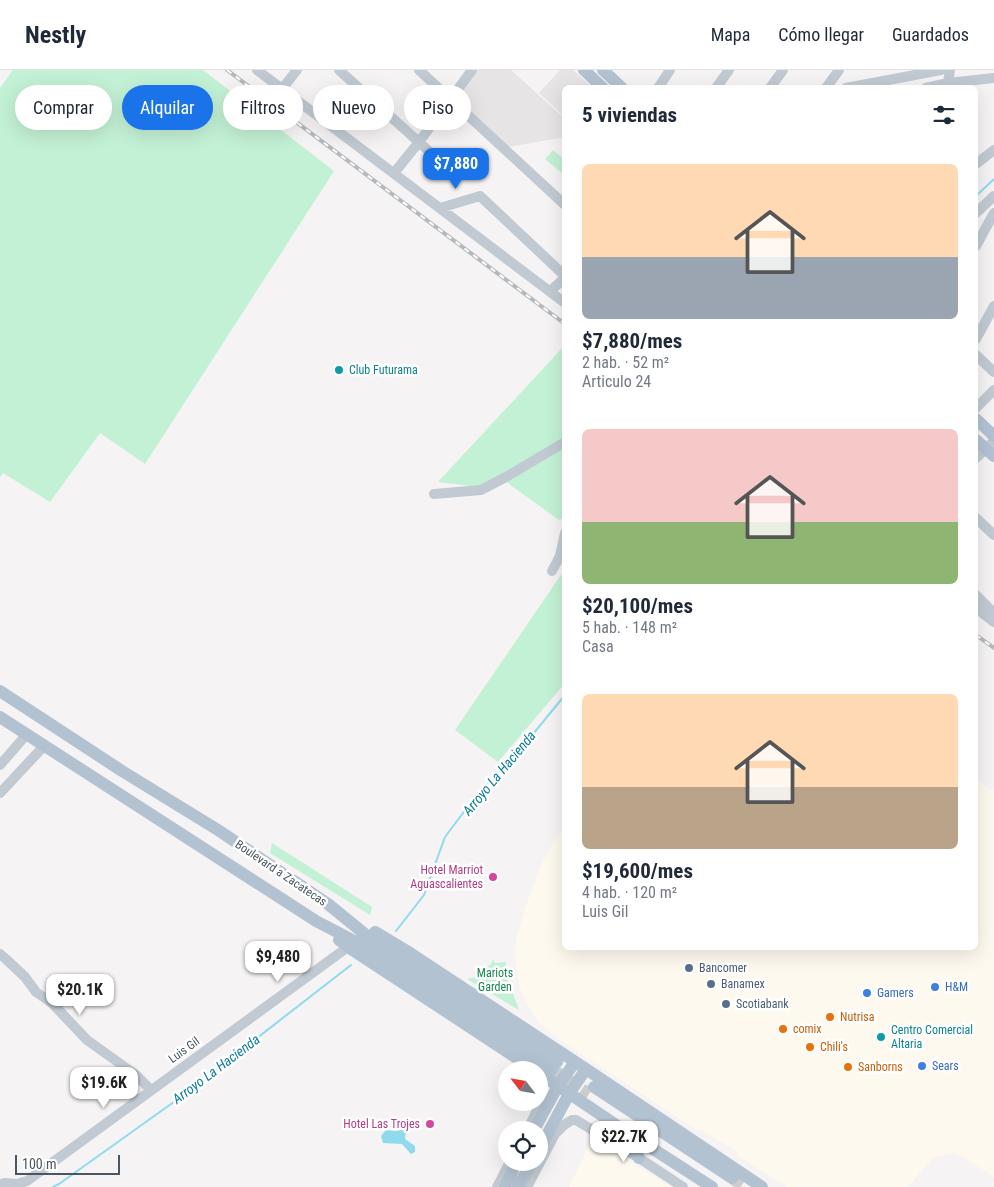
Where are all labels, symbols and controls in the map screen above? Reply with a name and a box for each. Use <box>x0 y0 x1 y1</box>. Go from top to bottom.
text: Nestly <box>25 21 86 49</box>
text: Mapa <box>711 24 750 45</box>
text: Cómo llegar <box>778 24 864 45</box>
text: Guardados <box>892 24 969 45</box>
chip: Comprar <box>15 85 112 130</box>
chip: Alquilar <box>122 85 213 130</box>
chip: Filtros <box>223 85 303 130</box>
chip: Nuevo <box>313 85 394 130</box>
chip: Piso <box>404 85 471 130</box>
icon: filters <box>930 101 958 129</box>
text: 5 viviendas <box>582 103 677 127</box>
pin: $7,880 <box>415 148 497 190</box>
text: $7,880 <box>434 154 478 173</box>
icon: home <box>725 197 815 287</box>
text: $7,880/mes <box>582 329 682 353</box>
text: 2 hab. · 52 m² <box>582 353 669 372</box>
place label: Club Futurama <box>349 363 418 377</box>
marker: Club Futurama <box>333 364 345 376</box>
text: Articulo 24 <box>582 372 651 391</box>
icon: home <box>725 462 815 552</box>
text: $20,100/mes <box>582 594 693 618</box>
text: 5 hab. · 148 m² <box>582 618 677 637</box>
text: Casa <box>582 637 614 656</box>
icon: home <box>725 727 815 817</box>
water label: Arroyo La Hacienda <box>459 728 539 819</box>
street label: Boulevard a Zacatecas <box>233 837 329 909</box>
text: $19,600/mes <box>582 859 693 883</box>
place label: Hotel Marriot Aguascalientes <box>410 863 483 891</box>
marker: Hotel Marriot Aguascalientes <box>487 871 499 883</box>
text: 4 hab. · 120 m² <box>582 883 677 902</box>
text: Luis Gil <box>582 902 628 921</box>
pin: $9,480 <box>237 940 319 983</box>
text: $9,480 <box>256 947 300 966</box>
place label: Bancomer <box>699 961 747 975</box>
marker: Bancomer <box>683 962 695 974</box>
park label: Mariots Garden <box>477 966 513 994</box>
pin: $20.1K <box>39 974 121 1016</box>
place label: Banamex <box>721 977 765 991</box>
marker: Banamex <box>705 978 717 990</box>
text: $20.1K <box>57 980 103 999</box>
place label: H&M <box>945 980 968 994</box>
marker: H&M <box>929 981 941 993</box>
place label: Gamers <box>877 986 914 1000</box>
marker: Gamers <box>861 987 873 999</box>
place label: Scotiabank <box>736 997 789 1011</box>
marker: Scotiabank <box>720 998 732 1010</box>
place label: Nutrisa <box>840 1010 875 1024</box>
marker: Nutrisa <box>824 1011 836 1023</box>
place label: comix <box>793 1022 822 1036</box>
marker: comix <box>777 1023 789 1035</box>
place label: Centro Comercial Altaria <box>891 1023 973 1051</box>
water label: Arroyo La Hacienda <box>168 1031 263 1108</box>
marker: Centro Comercial Altaria <box>875 1031 887 1043</box>
street label: Luis Gil <box>166 1034 202 1066</box>
place label: Chili's <box>820 1040 848 1054</box>
marker: Chili's <box>804 1041 816 1053</box>
place label: Sears <box>932 1059 959 1073</box>
place label: Sanborns <box>858 1060 903 1074</box>
marker: Sears <box>916 1060 928 1072</box>
north arrow <box>498 1061 548 1111</box>
map controls <box>498 1061 548 1171</box>
marker: Sanborns <box>842 1061 854 1073</box>
pin: $19.6K <box>63 1066 145 1109</box>
text: $19.6K <box>81 1073 127 1092</box>
place label: Hotel Las Trojes <box>343 1117 420 1131</box>
marker: Hotel Las Trojes <box>424 1118 436 1130</box>
pin: $22.7K <box>583 1120 665 1163</box>
button: locate <box>498 1121 548 1171</box>
text: $22.7K <box>601 1127 647 1146</box>
scale bar <box>15 1152 120 1175</box>
text: 100 m <box>22 1156 57 1172</box>

